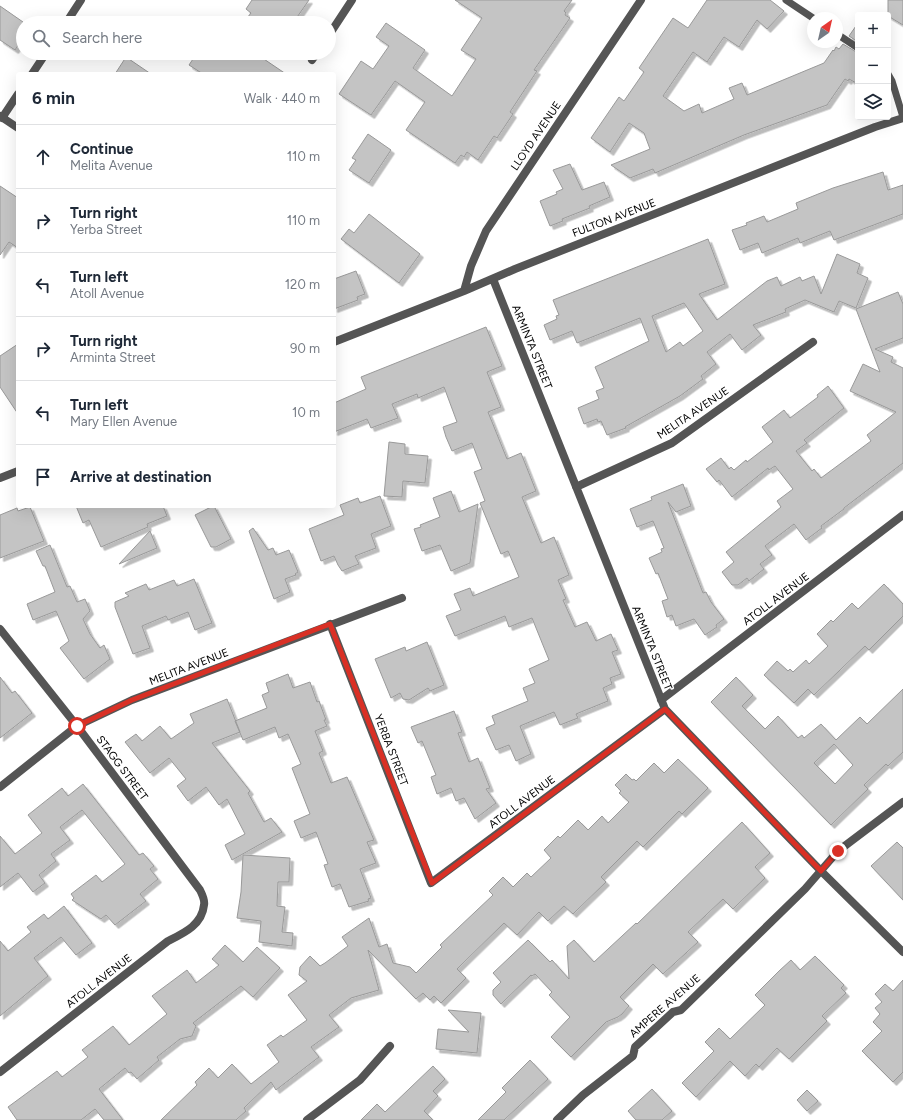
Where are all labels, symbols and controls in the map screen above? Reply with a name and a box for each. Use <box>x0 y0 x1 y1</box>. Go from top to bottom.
north arrow <box>807 12 843 48</box>
map controls <box>855 12 891 120</box>
button: + <box>855 12 891 48</box>
search box <box>16 16 336 60</box>
icon: search <box>30 27 52 49</box>
text: Search here <box>62 29 142 47</box>
button: − <box>855 48 891 84</box>
button: layers <box>855 84 891 120</box>
text: 6 min <box>32 88 75 108</box>
text: Walk · 440 m <box>244 91 320 106</box>
street label: LLOYD AVENUE <box>508 99 564 173</box>
text: Continue <box>70 140 133 158</box>
icon: ahead <box>32 146 54 168</box>
text: 110 m <box>287 149 320 164</box>
text: Melita Avenue <box>70 158 153 173</box>
street label: FULTON AVENUE <box>570 196 658 240</box>
text: Turn right <box>70 204 138 222</box>
icon: right <box>32 210 54 232</box>
text: 110 m <box>287 213 320 228</box>
text: Yerba Street <box>70 222 142 237</box>
text: Turn left <box>70 268 128 286</box>
icon: left <box>32 274 54 296</box>
text: 120 m <box>285 277 320 292</box>
text: Atoll Avenue <box>70 286 144 301</box>
street label: ARMINTA STREET <box>509 303 555 391</box>
text: Turn right <box>70 332 138 350</box>
icon: right <box>32 338 54 360</box>
text: 90 m <box>290 341 320 356</box>
text: Arminta Street <box>70 350 156 365</box>
street label: MELITA AVENUE <box>655 384 731 442</box>
text: Turn left <box>70 396 128 414</box>
icon: left <box>32 402 54 424</box>
text: 10 m <box>292 405 320 420</box>
text: Mary Ellen Avenue <box>70 414 177 429</box>
icon: arrive <box>32 466 54 488</box>
text: Arrive at destination <box>70 468 211 486</box>
street label: ATOLL AVENUE <box>740 570 812 628</box>
street label: ARMINTA STREET <box>629 604 675 692</box>
street label: MELITA AVENUE <box>147 646 231 688</box>
street label: YERBA STREET <box>371 712 411 788</box>
route start <box>68 717 86 735</box>
street label: STAGG STREET <box>93 733 151 803</box>
street label: ATOLL AVENUE <box>486 773 558 831</box>
route end <box>829 842 847 860</box>
street label: ATOLL AVENUE <box>63 951 135 1011</box>
street label: AMPERE AVENUE <box>627 972 703 1040</box>

